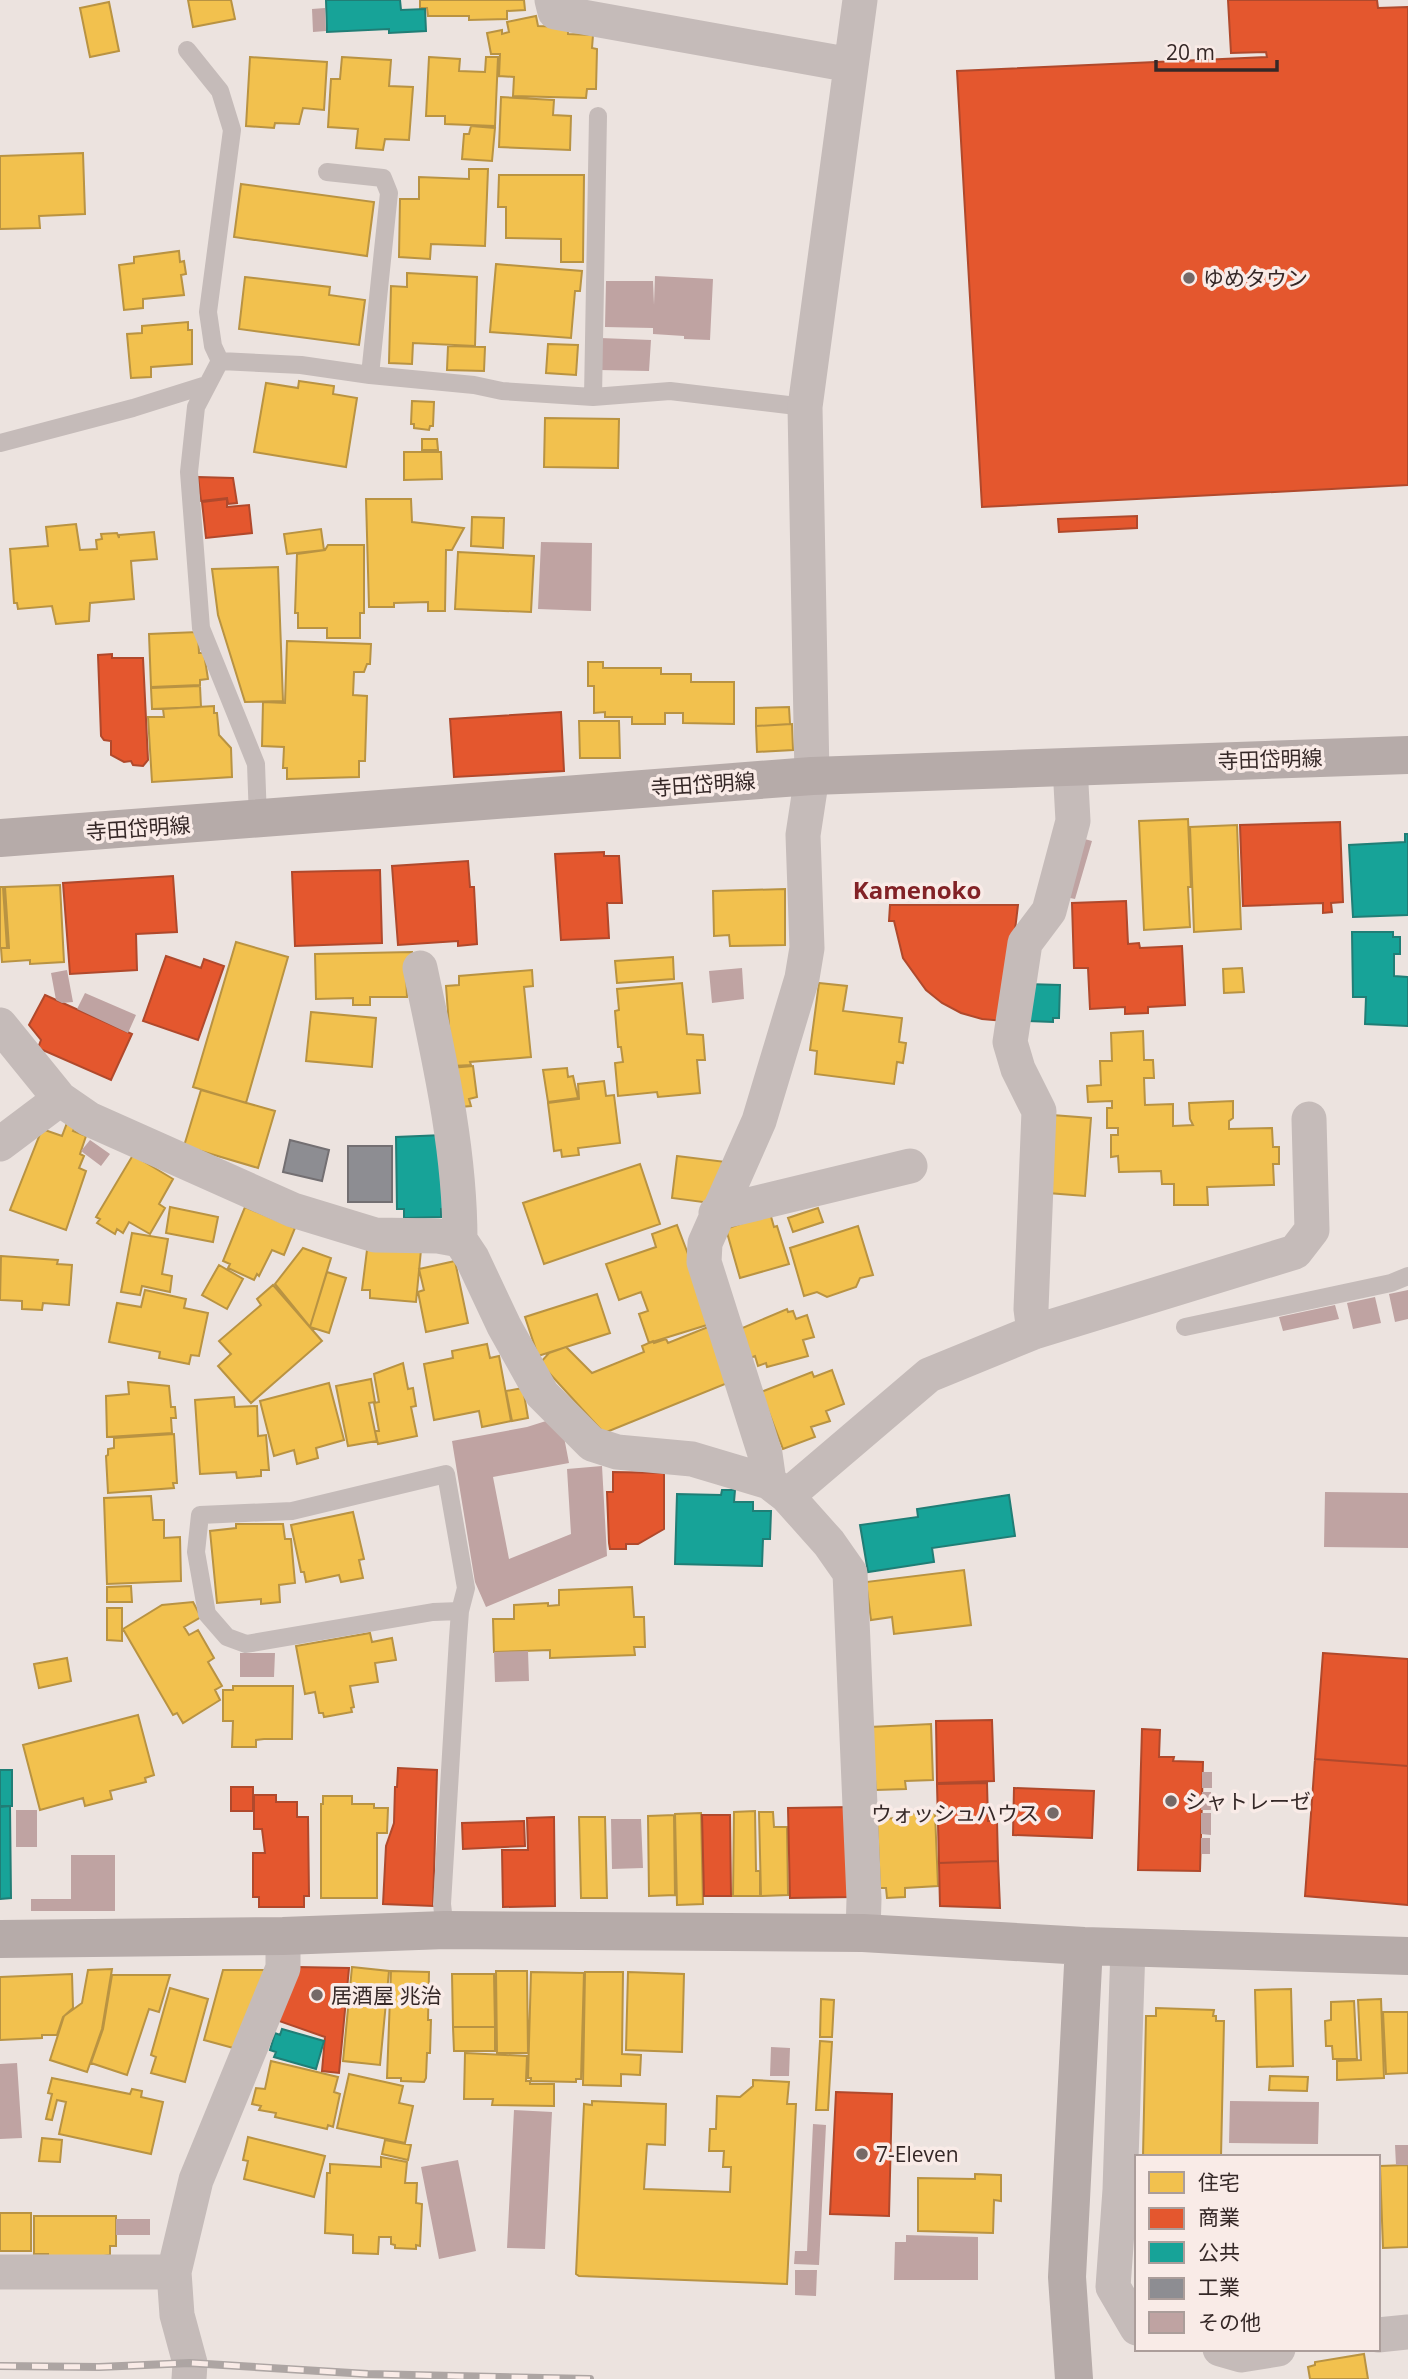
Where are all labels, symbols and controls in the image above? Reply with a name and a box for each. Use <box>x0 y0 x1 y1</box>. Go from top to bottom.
scale bar <box>1156 28 1277 72</box>
text: 20 m <box>1166 38 1215 66</box>
place label: ゆめタウン <box>1203 264 1308 292</box>
marker: ゆめタウン <box>1181 270 1197 286</box>
street label: 寺田岱明線 <box>1217 743 1323 775</box>
street label: 寺田岱明線 <box>650 766 756 802</box>
street label: 寺田岱明線 <box>85 810 191 846</box>
district label: Kamenoko <box>853 873 981 906</box>
place label: シャトレーゼ <box>1185 1787 1311 1815</box>
marker: シャトレーゼ <box>1163 1793 1179 1809</box>
place label: ウォッシュハウス <box>871 1799 1039 1827</box>
marker: ウォッシュハウス <box>1045 1805 1061 1821</box>
place label: 居酒屋 兆治 <box>331 1981 441 2009</box>
marker: 居酒屋 兆治 <box>309 1987 325 2003</box>
place label: 7-Eleven <box>876 2140 959 2168</box>
marker: 7-Eleven <box>854 2146 870 2162</box>
legend <box>1135 2155 1380 2351</box>
text: 住宅 <box>1198 2168 1240 2196</box>
text: 商業 <box>1198 2203 1240 2231</box>
text: 公共 <box>1198 2238 1240 2266</box>
text: 工業 <box>1198 2273 1240 2301</box>
text: その他 <box>1198 2308 1261 2336</box>

